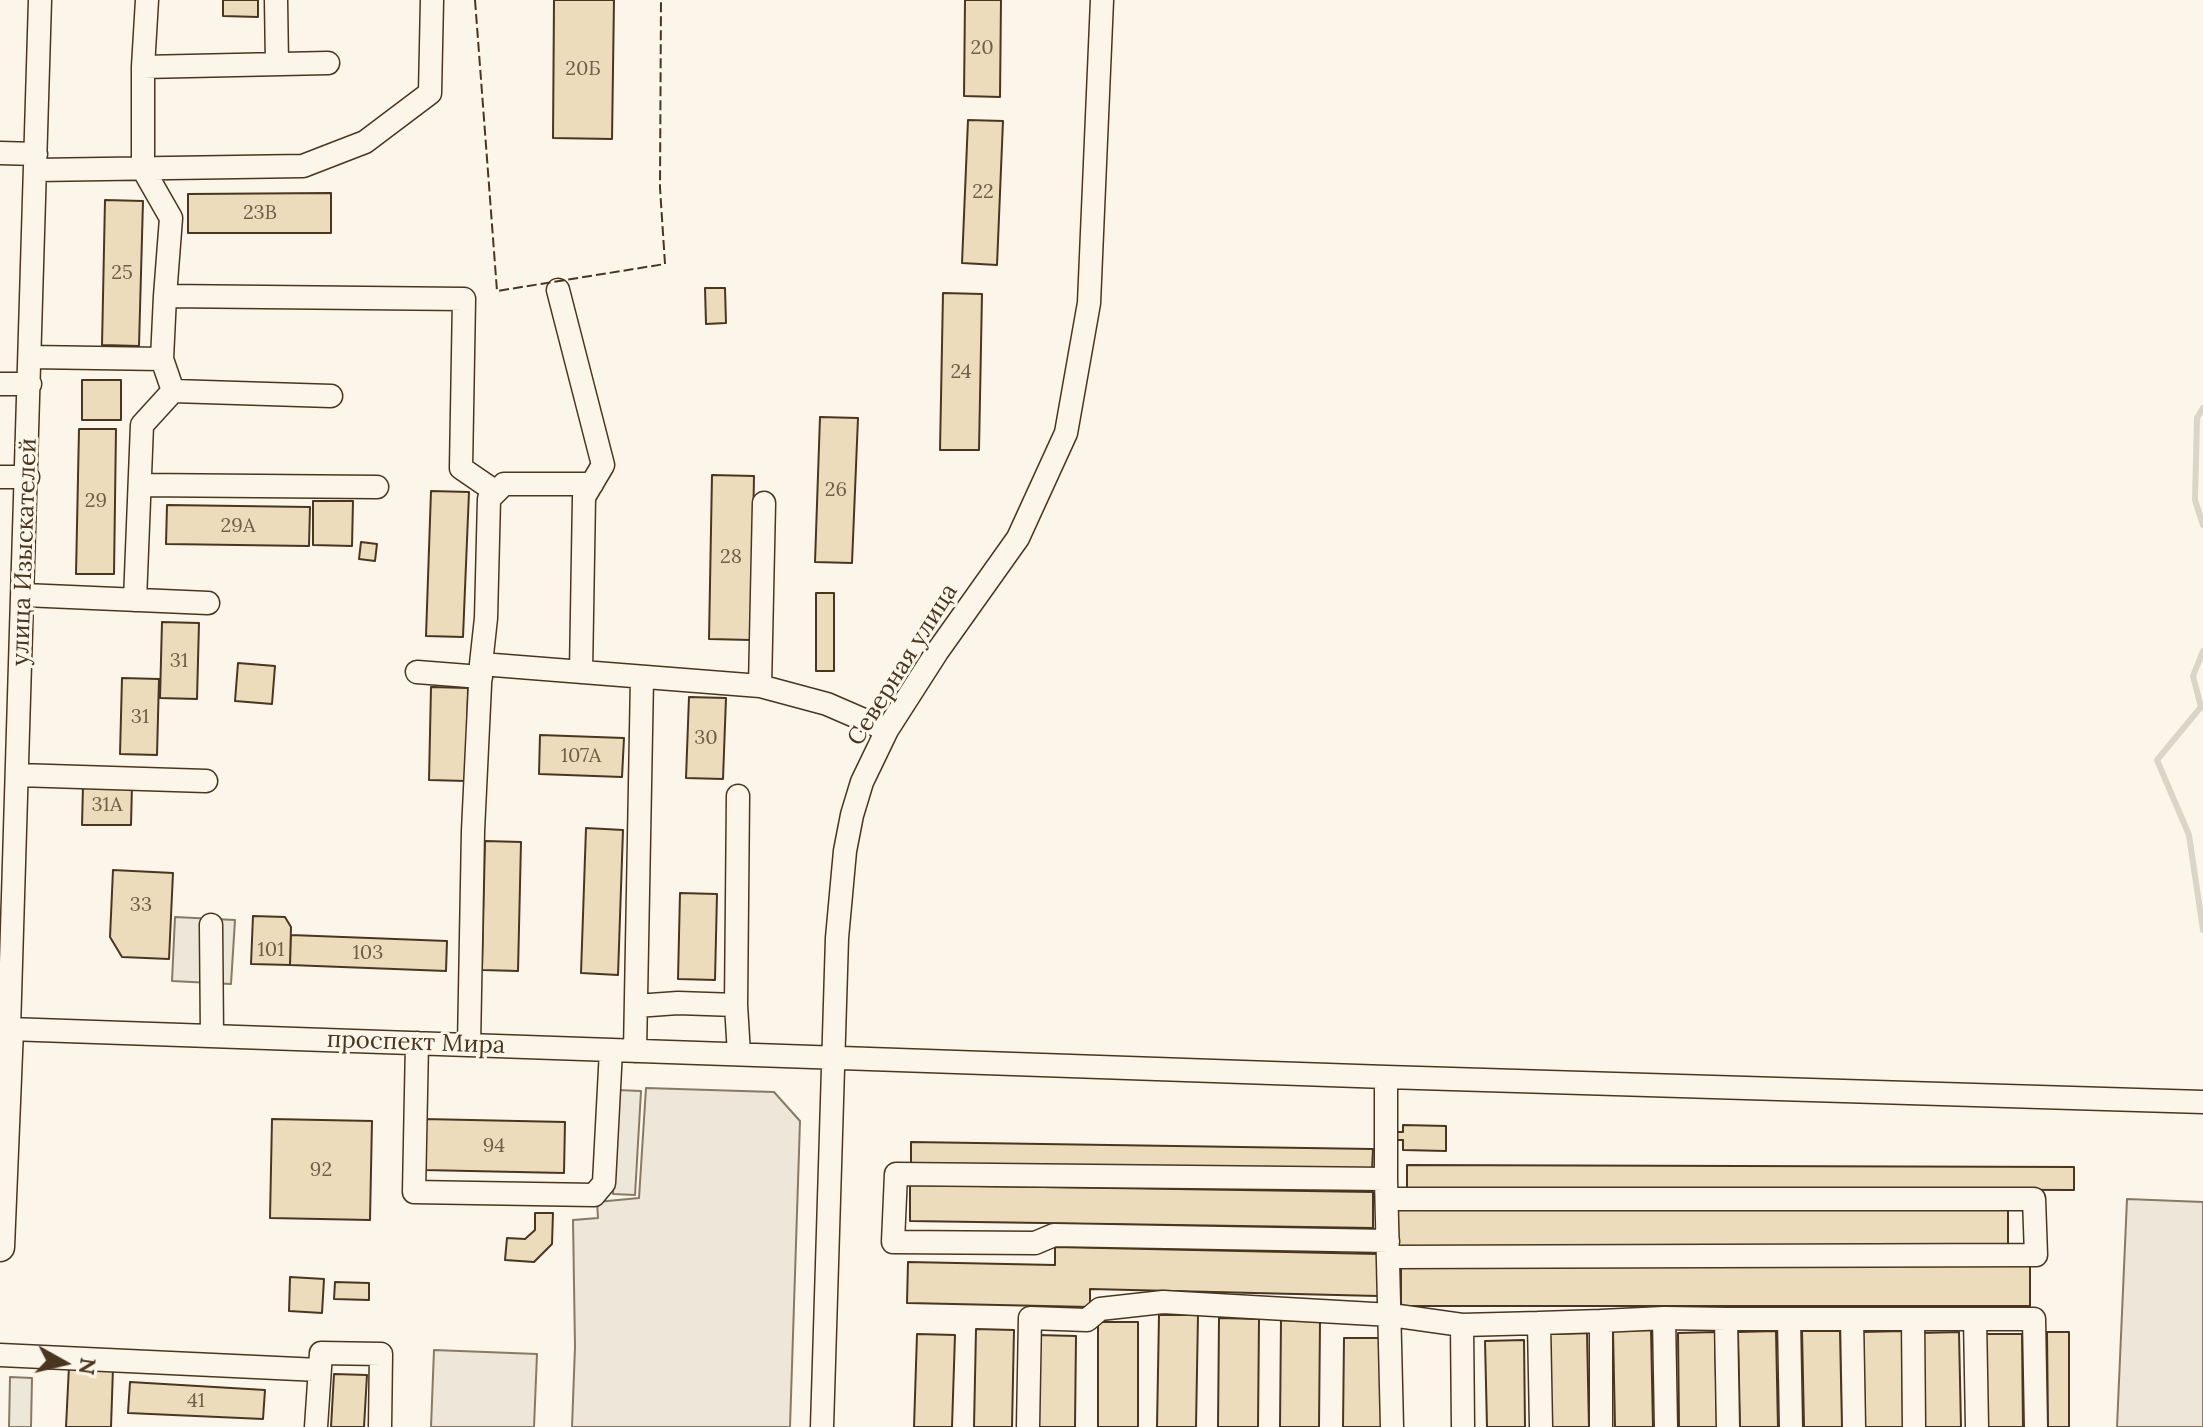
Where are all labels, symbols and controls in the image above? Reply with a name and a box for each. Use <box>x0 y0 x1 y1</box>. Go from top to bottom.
house number: 20 <box>970 36 994 60</box>
house number: 20Б <box>565 57 601 81</box>
house number: 22 <box>972 180 994 204</box>
house number: 23В <box>243 201 277 225</box>
house number: 25 <box>111 261 133 285</box>
house number: 24 <box>950 360 972 384</box>
street label: улица Изыскателей <box>7 437 43 667</box>
house number: 26 <box>825 478 847 502</box>
house number: 29 <box>85 489 107 513</box>
house number: 29А <box>221 514 255 538</box>
house number: 28 <box>720 545 742 569</box>
street label: Северная улица <box>842 579 964 751</box>
house number: 31 <box>170 649 188 673</box>
house number: 31 <box>131 705 149 729</box>
house number: 30 <box>694 726 718 750</box>
house number: 107А <box>561 744 601 768</box>
house number: 31А <box>91 793 123 817</box>
house number: 33 <box>130 893 152 917</box>
house number: 101 <box>258 938 284 962</box>
house number: 103 <box>353 941 383 965</box>
street label: проспект Мира <box>326 1025 506 1061</box>
house number: 94 <box>483 1134 505 1158</box>
house number: 92 <box>310 1158 332 1182</box>
north arrow <box>24 1323 104 1403</box>
text: N <box>73 1356 103 1377</box>
house number: 41 <box>187 1389 205 1413</box>

